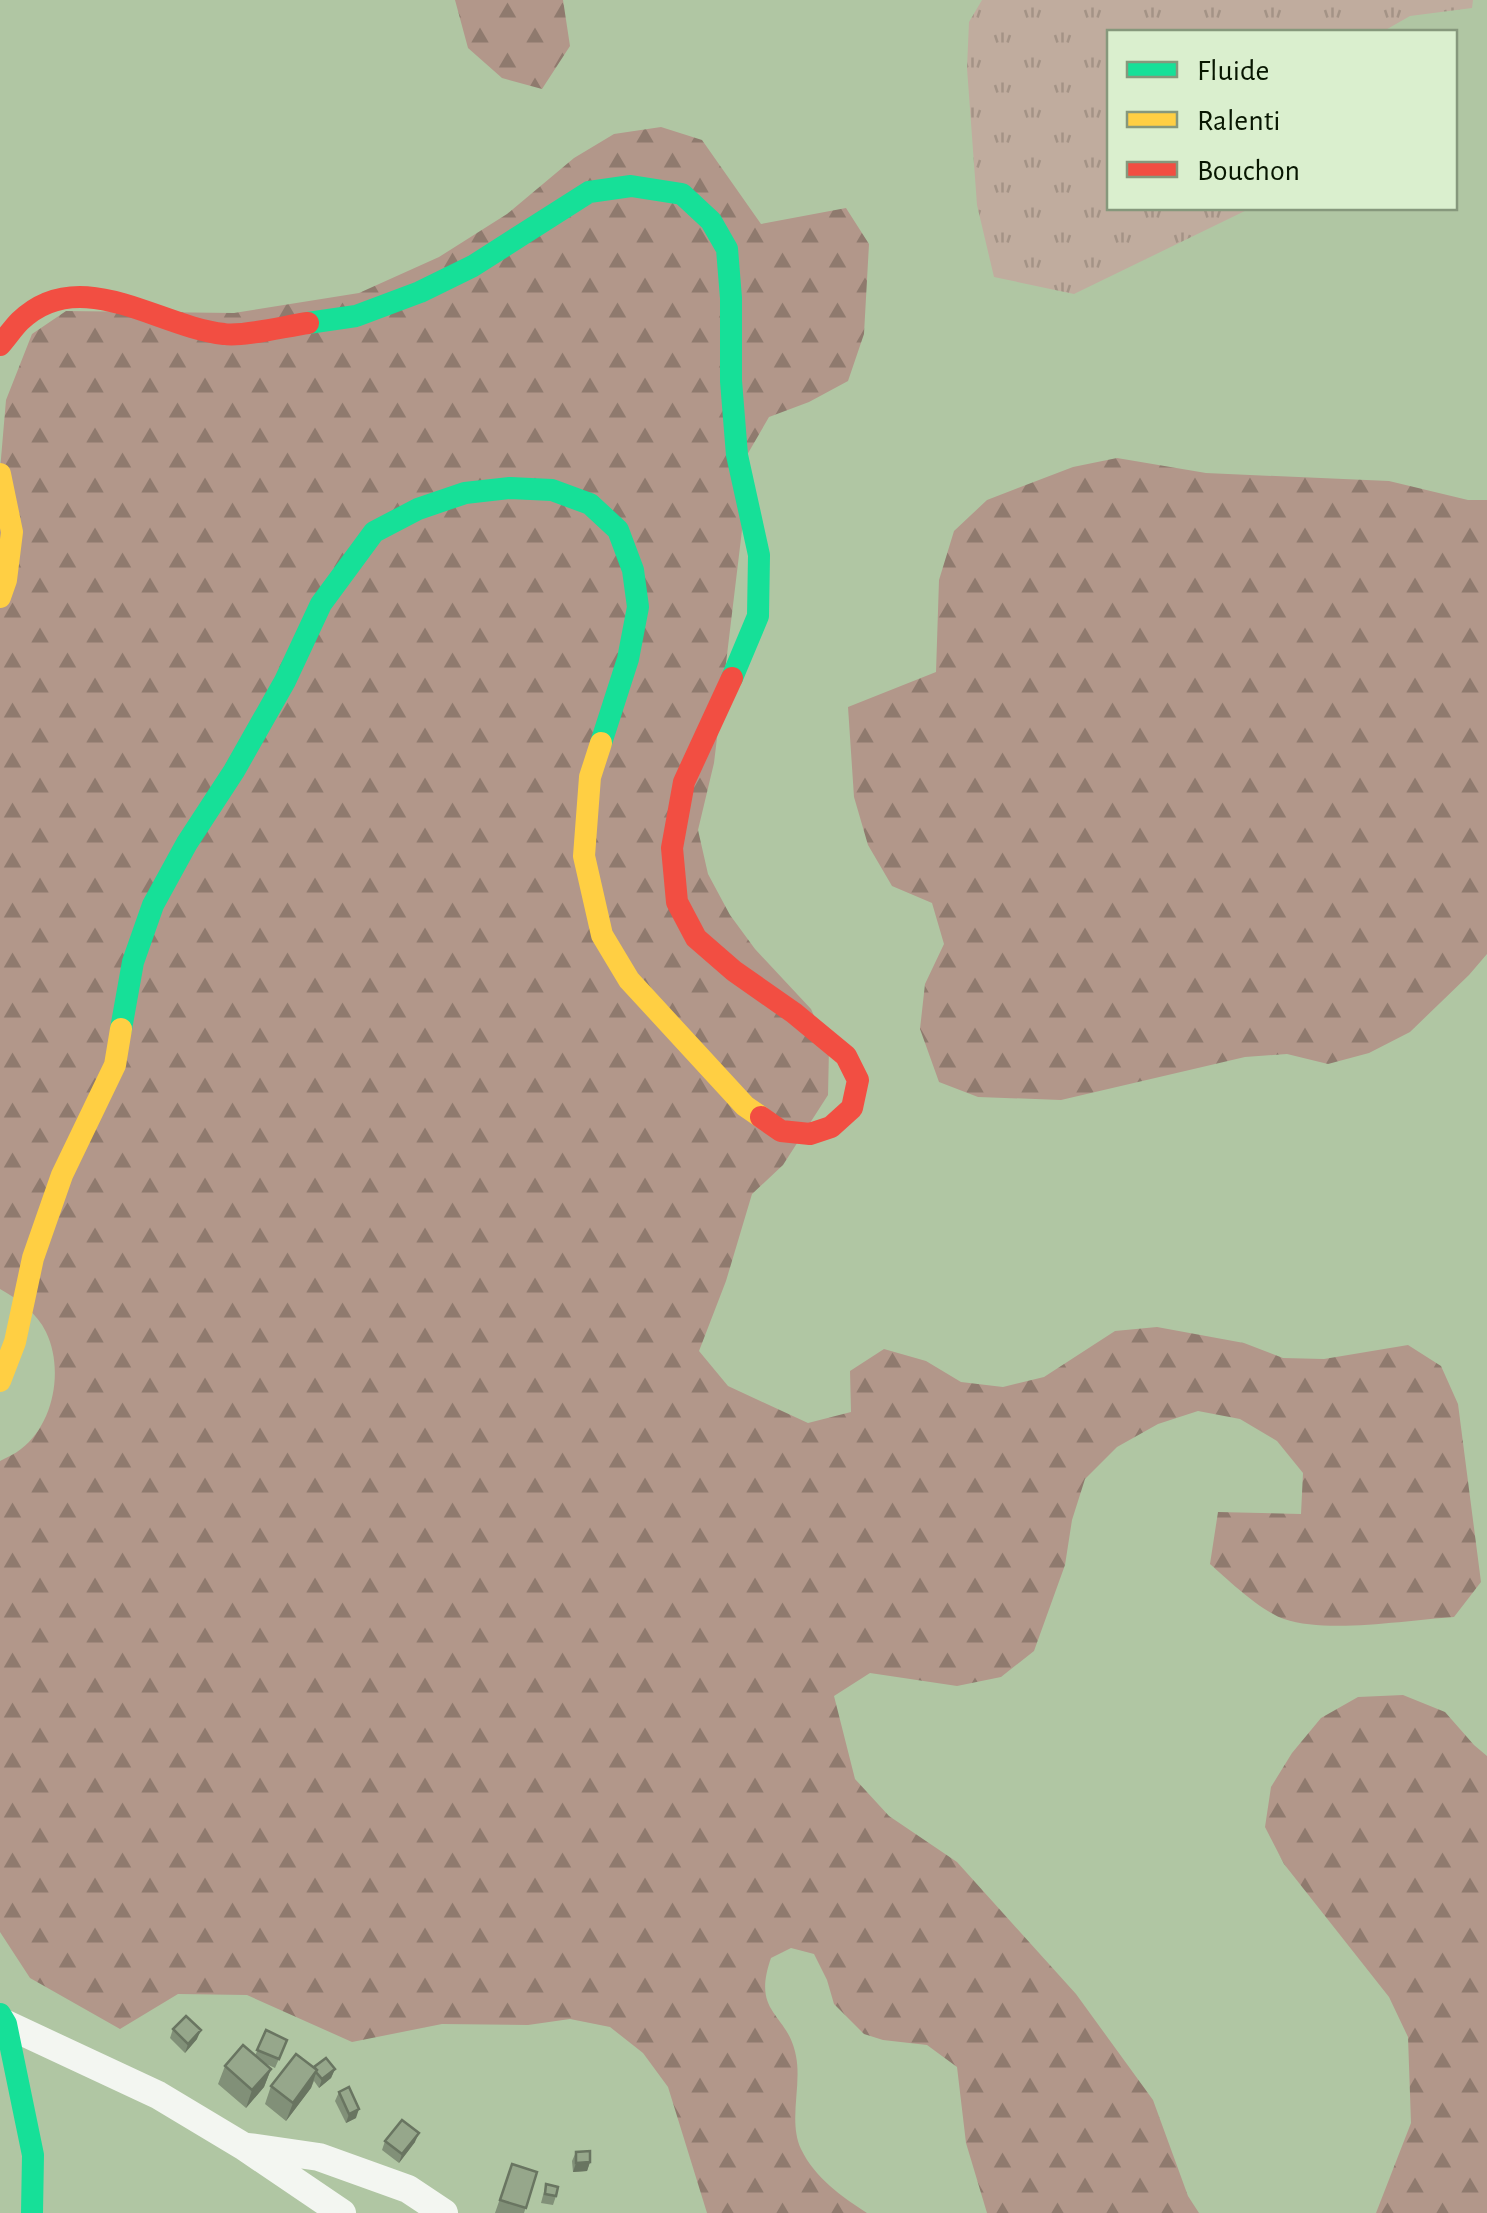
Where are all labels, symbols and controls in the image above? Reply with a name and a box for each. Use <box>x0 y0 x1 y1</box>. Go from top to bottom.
legend <box>1107 30 1457 210</box>
text: Fluide <box>1197 56 1269 86</box>
text: Ralenti <box>1197 106 1280 136</box>
text: Bouchon <box>1197 156 1300 186</box>

